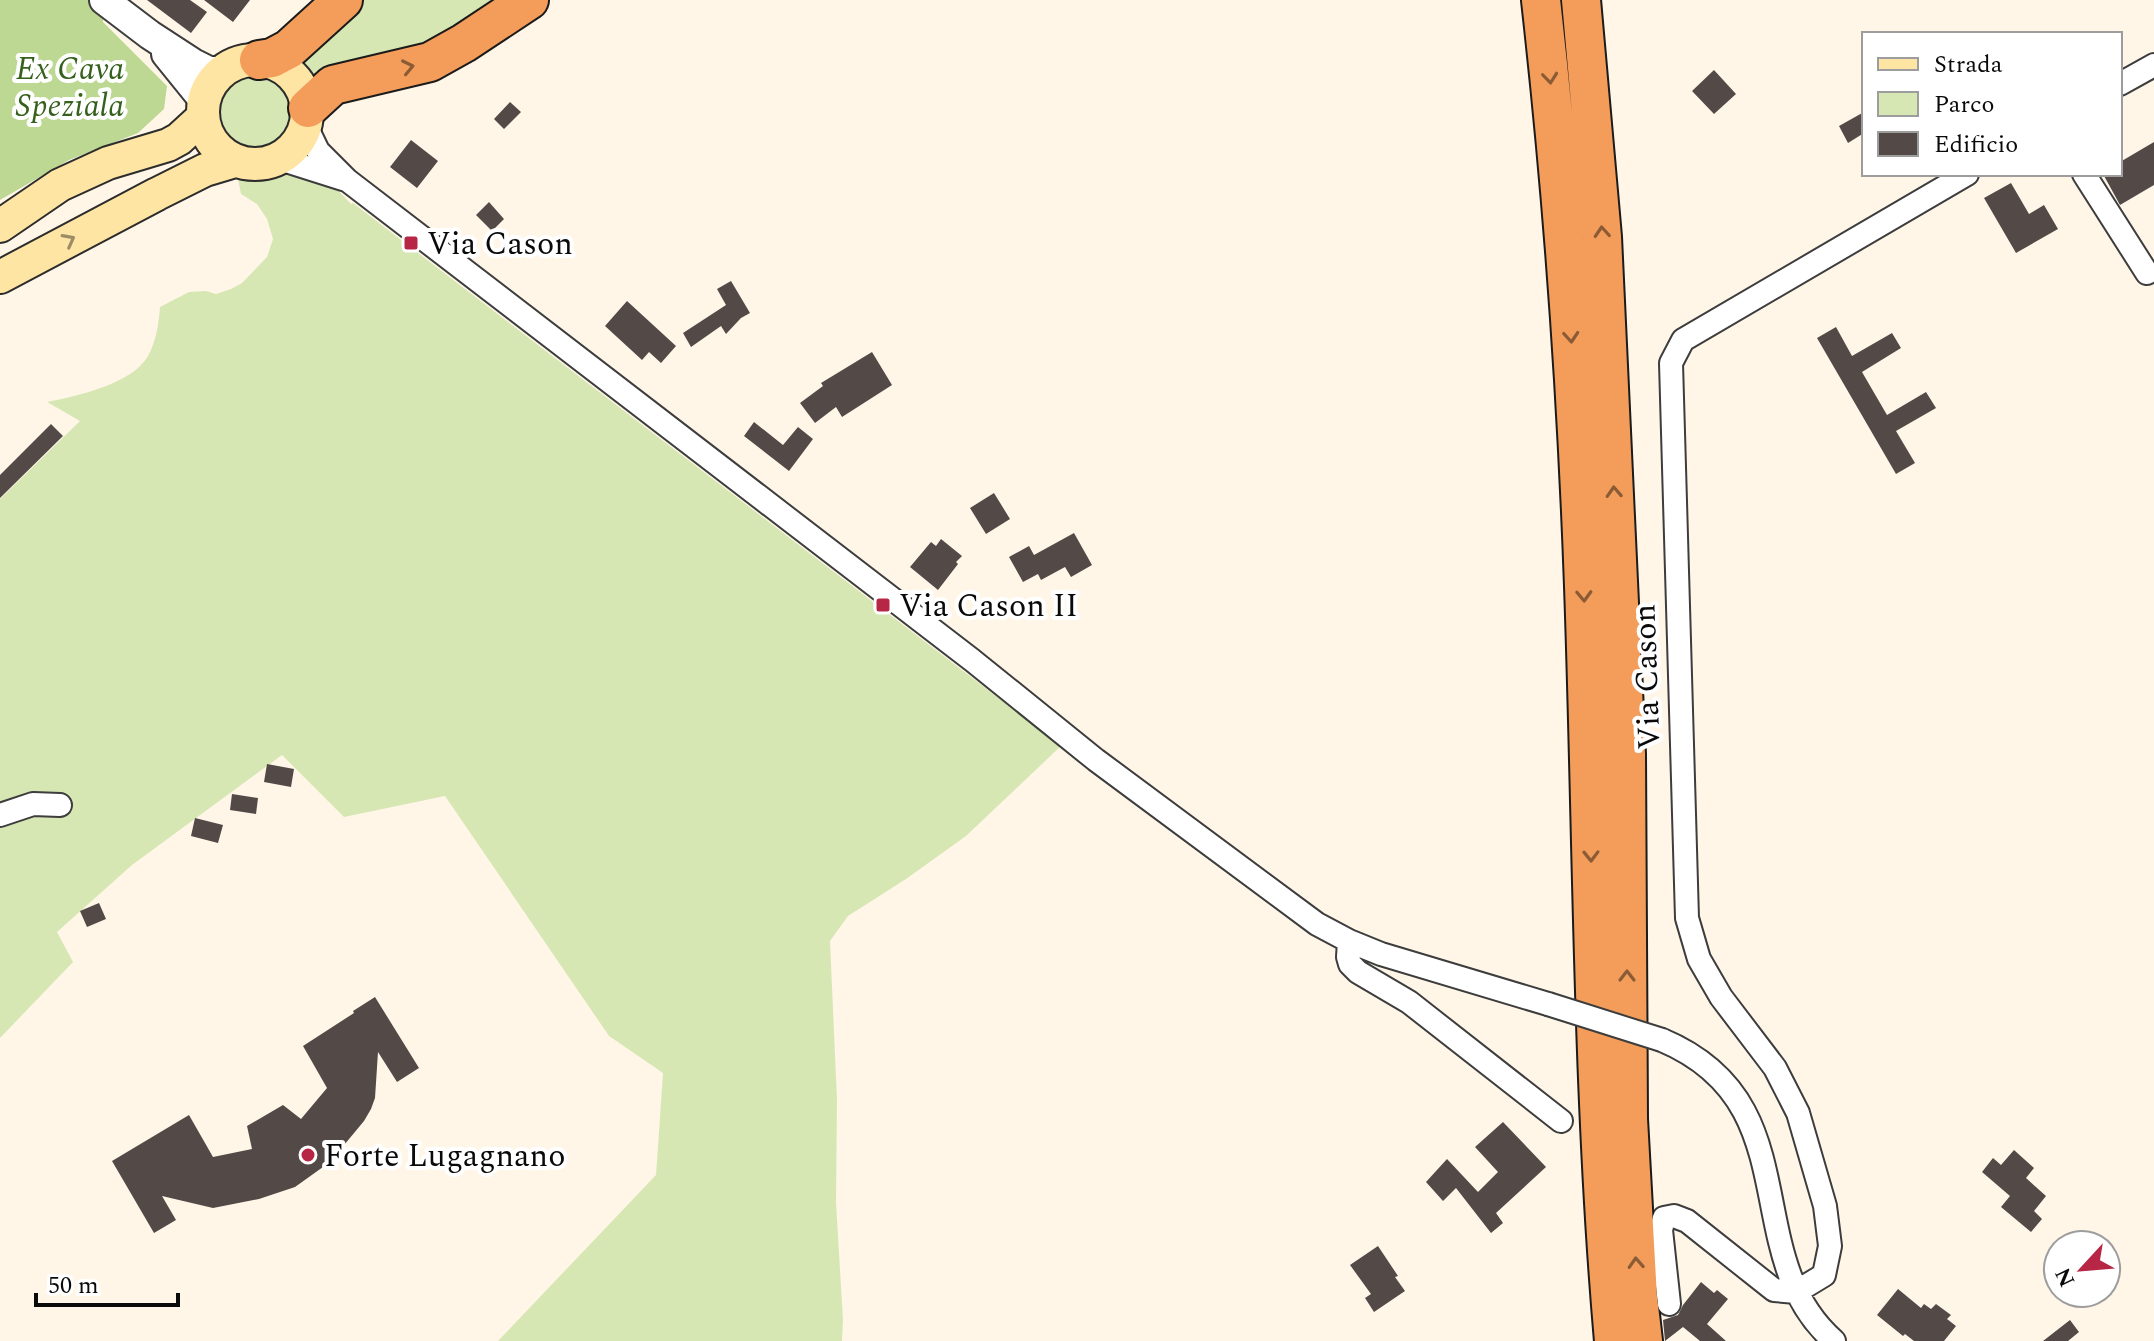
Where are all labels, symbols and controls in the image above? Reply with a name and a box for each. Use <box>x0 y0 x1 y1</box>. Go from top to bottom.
legend <box>1862 32 2122 176</box>
park label: Ex Cava Speziala <box>16 45 124 131</box>
text: Strada <box>1934 47 2003 83</box>
one-way arrow <box>402 59 415 76</box>
one-way arrow <box>1541 71 1558 84</box>
text: Parco <box>1934 87 1995 123</box>
text: Edificio <box>1934 127 2018 163</box>
place label: Via Cason <box>427 220 573 269</box>
one-way arrow <box>1594 225 1611 238</box>
one-way arrow <box>60 234 74 250</box>
marker: Via Cason <box>402 234 420 252</box>
one-way arrow <box>1562 331 1579 344</box>
one-way arrow <box>1606 485 1623 498</box>
place label: Via Cason II <box>899 582 1078 631</box>
one-way arrow <box>1576 590 1593 603</box>
marker: Via Cason II <box>874 596 892 614</box>
street label: Via Cason <box>1620 603 1675 751</box>
one-way arrow <box>1583 850 1600 863</box>
one-way arrow <box>1618 969 1636 982</box>
place label: Forte Lugagnano <box>324 1132 565 1181</box>
marker: Forte Lugagnano <box>299 1146 317 1164</box>
north arrow <box>2042 1229 2122 1309</box>
one-way arrow <box>1628 1256 1645 1269</box>
scale bar <box>36 1257 178 1307</box>
text: N <box>2047 1262 2084 1292</box>
text: 50 m <box>48 1268 99 1304</box>

